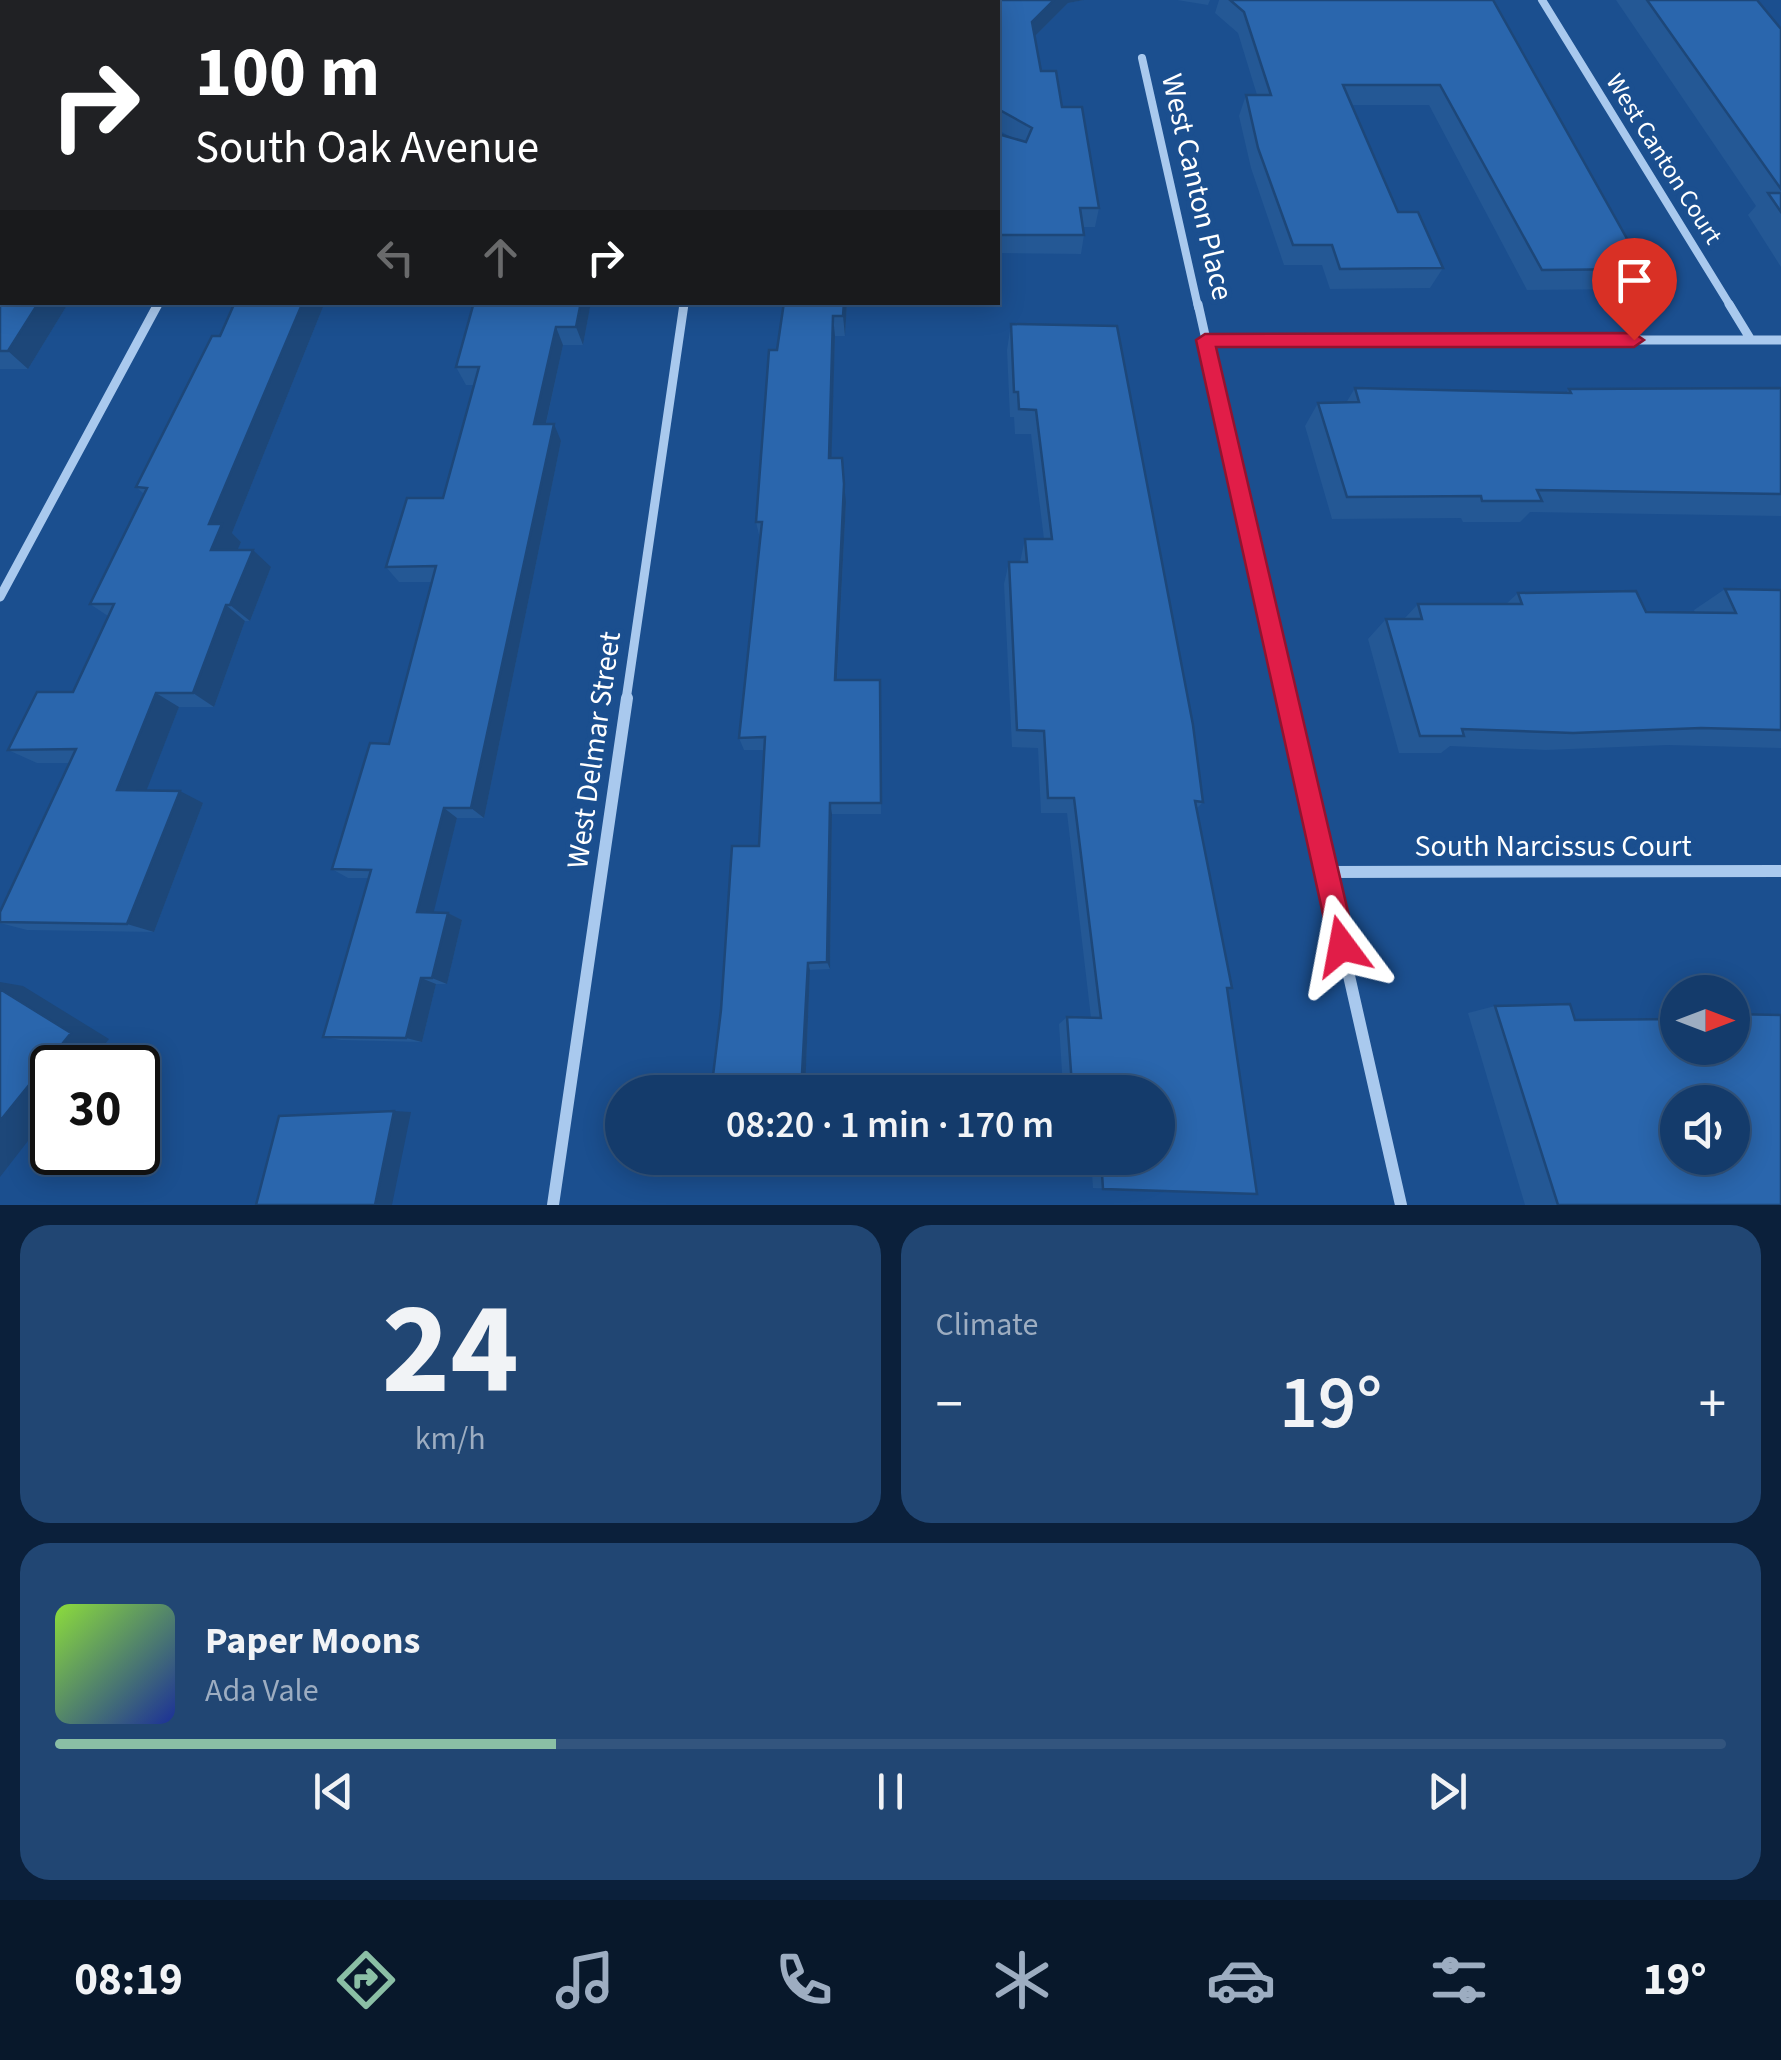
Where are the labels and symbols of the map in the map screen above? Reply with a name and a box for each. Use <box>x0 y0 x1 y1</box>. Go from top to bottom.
street label: West Canton Court <box>1597 67 1731 252</box>
street label: West Canton Place <box>1150 69 1244 305</box>
pin <box>1592 238 1677 341</box>
street label: West Delmar Street <box>556 629 632 871</box>
street label: South Narcissus Court <box>1414 825 1692 868</box>
position arrow <box>1290 894 1394 998</box>
north arrow <box>1660 975 1750 1065</box>
speed limit sign: 30 <box>30 1045 160 1175</box>

